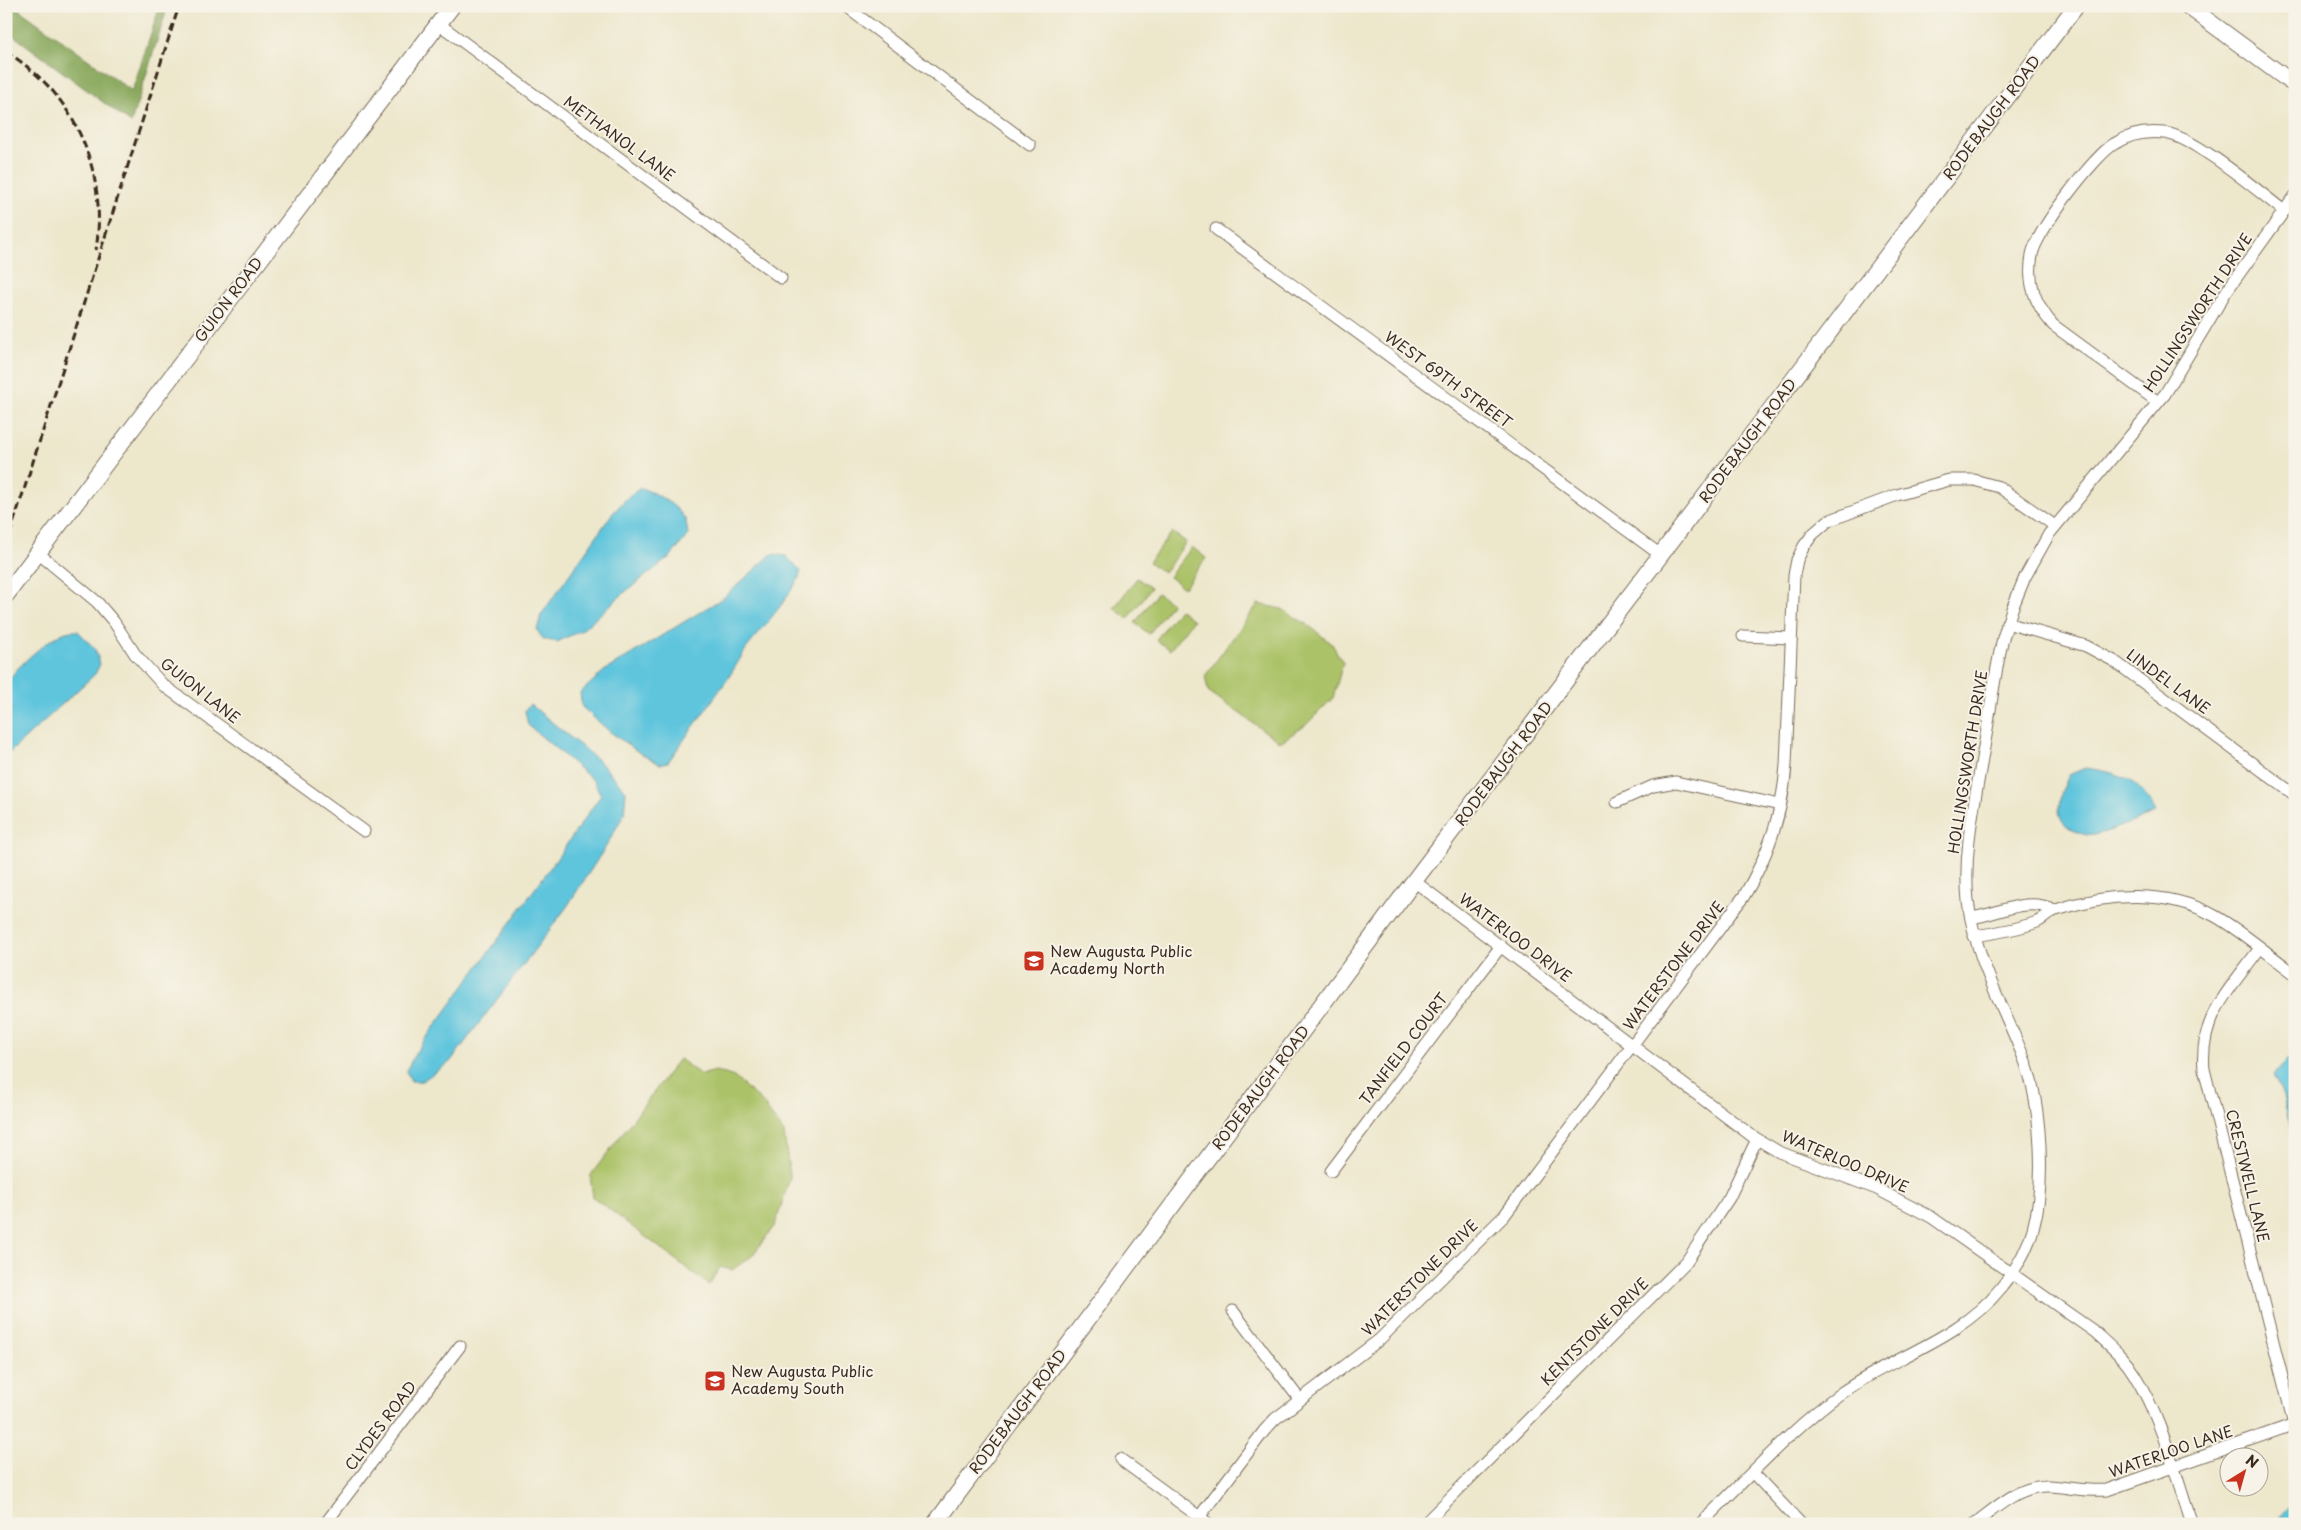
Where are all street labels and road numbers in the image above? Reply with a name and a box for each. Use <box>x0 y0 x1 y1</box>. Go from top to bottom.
street label: RODEBAUGH ROAD <box>1936 50 2045 184</box>
street label: METHANOL LANE <box>559 89 680 186</box>
street label: HOLLINGSWORTH DRIVE <box>2137 228 2257 396</box>
street label: GUION ROAD <box>188 252 268 347</box>
street label: WEST 69TH STREET <box>1380 325 1518 433</box>
street label: RODEBAUGH ROAD <box>1692 373 1801 507</box>
street label: LINDEL LANE <box>2122 643 2216 719</box>
street label: GUION LANE <box>156 651 246 728</box>
street label: HOLLINGSWORTH DRIVE <box>1941 668 1992 855</box>
street label: RODEBAUGH ROAD <box>1448 696 1557 830</box>
street label: WATERLOO DRIVE <box>1455 887 1577 987</box>
street label: WATERSTONE DRIVE <box>1617 896 1729 1035</box>
street label: TANFIELD COURT <box>1353 987 1453 1109</box>
street label: RODEBAUGH ROAD <box>1205 1020 1314 1154</box>
street label: CRESTWELL LANE <box>2221 1107 2276 1245</box>
street label: WATERLOO DRIVE <box>1778 1123 1913 1198</box>
street label: WATERSTONE DRIVE <box>1355 1213 1482 1340</box>
street label: KENTSTONE DRIVE <box>1535 1272 1653 1390</box>
street label: RODEBAUGH ROAD <box>962 1344 1071 1478</box>
street label: CLYDES ROAD <box>338 1375 421 1475</box>
street label: WATERLOO LANE <box>2105 1419 2236 1483</box>

